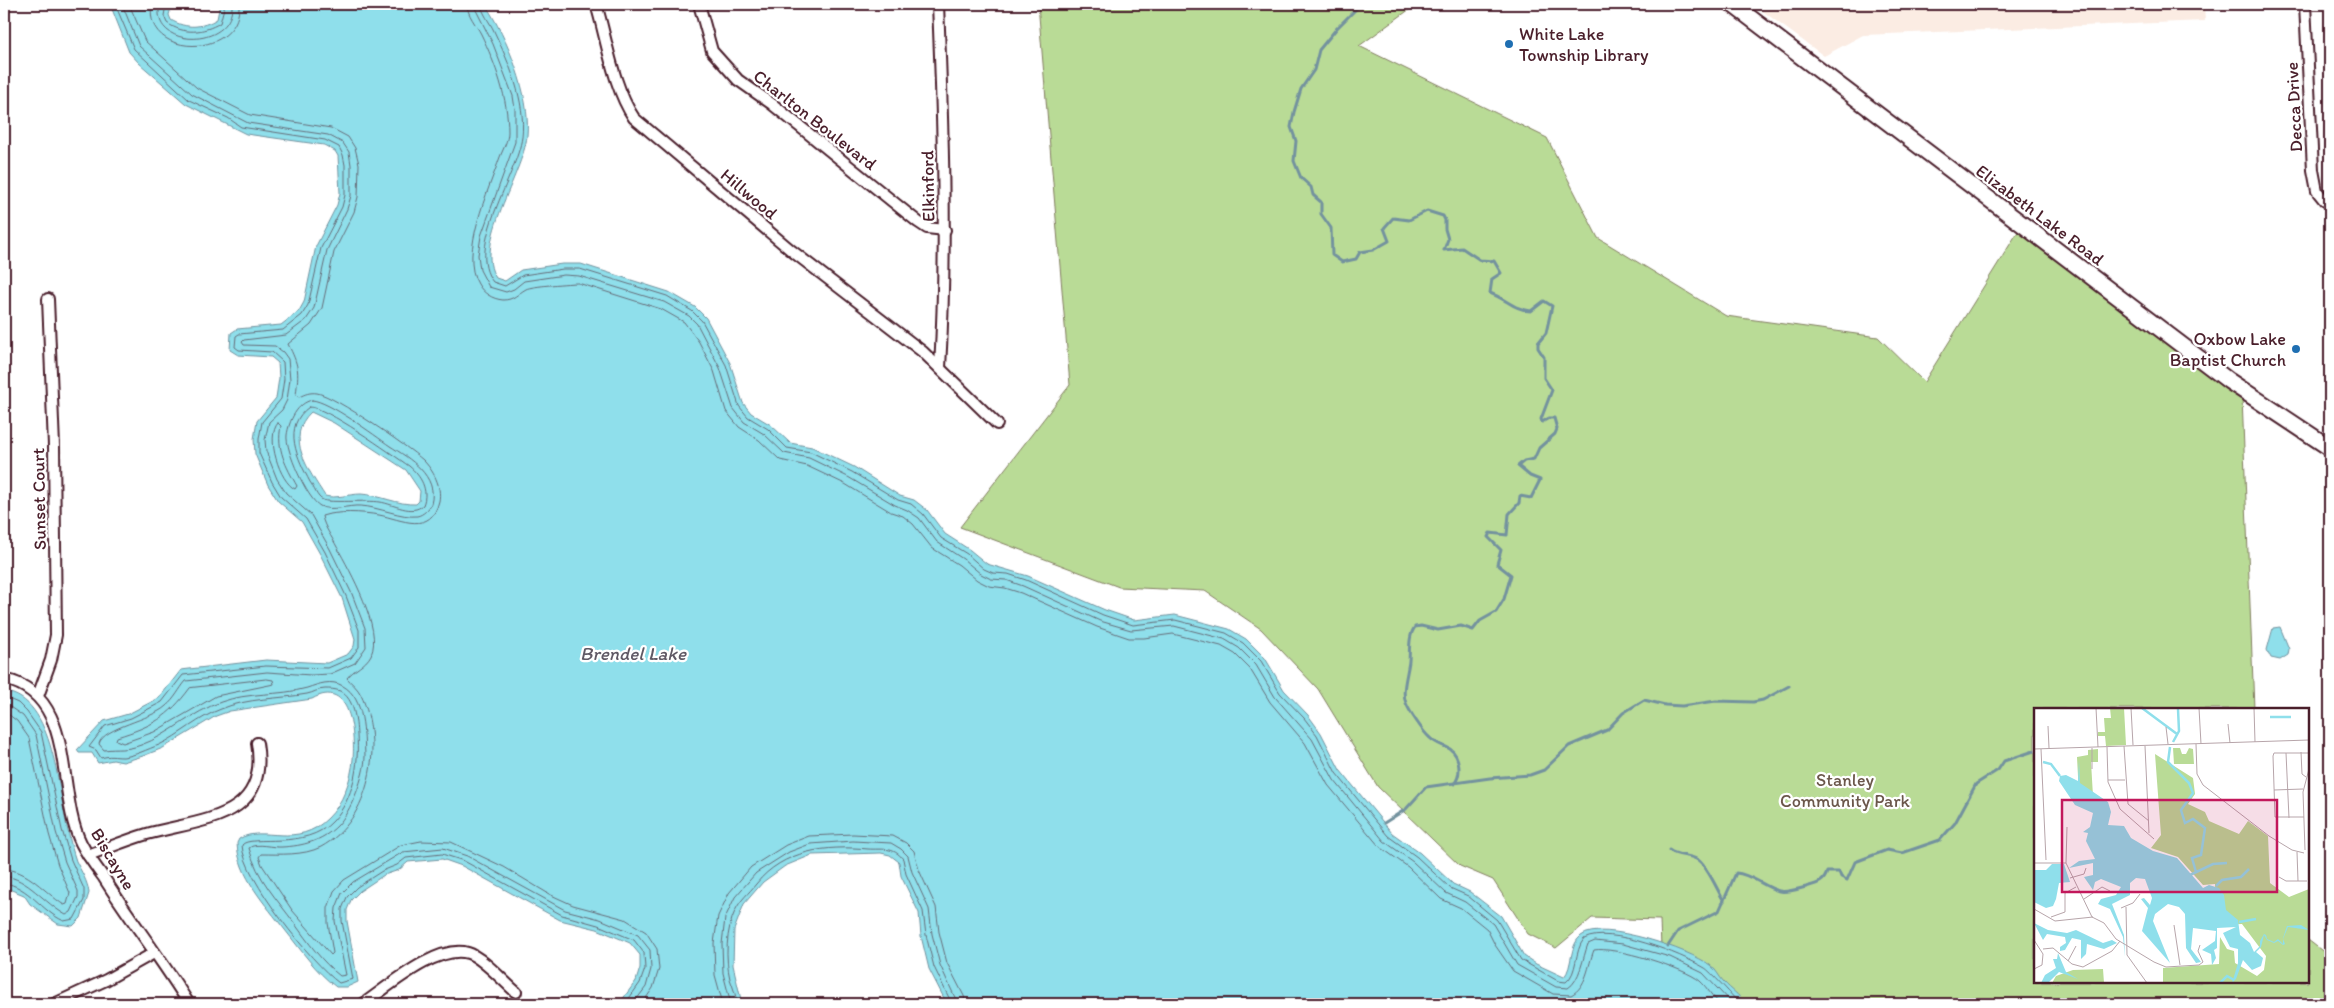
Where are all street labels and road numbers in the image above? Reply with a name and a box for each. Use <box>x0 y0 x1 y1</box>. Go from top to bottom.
street label: Decca Drive <box>2281 61 2307 153</box>
street label: Charlton Boulevard <box>749 65 881 175</box>
street label: Elkinford <box>916 150 940 222</box>
street label: Elizabeth Lake Road <box>1972 160 2108 270</box>
street label: Hillwood <box>716 164 782 224</box>
street label: Sunset Court <box>27 447 51 550</box>
street label: Biscayne <box>86 824 140 894</box>

